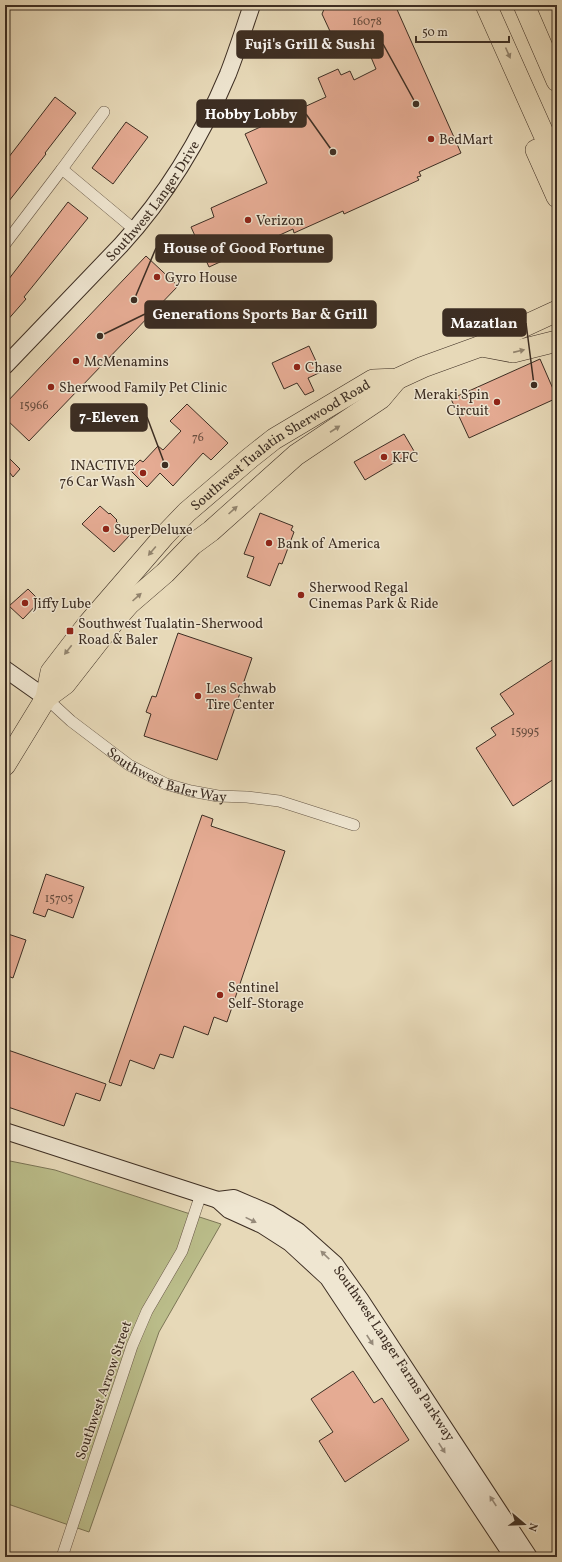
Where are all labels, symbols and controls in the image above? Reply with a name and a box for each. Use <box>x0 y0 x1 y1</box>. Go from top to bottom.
house number: 16078 <box>352 14 382 30</box>
scale bar <box>416 18 509 44</box>
text: 50 m <box>422 25 448 41</box>
callout: Fuji's Grill & Sushi <box>237 31 383 58</box>
text: Fuji's Grill & Sushi <box>245 35 375 56</box>
one-way arrow <box>505 48 511 59</box>
callout: Hobby Lobby <box>197 100 306 127</box>
text: Hobby Lobby <box>205 105 298 126</box>
place label: BedMart <box>439 131 493 150</box>
marker: BedMart <box>426 134 436 144</box>
street label: Southwest Langer Drive <box>102 137 205 266</box>
place label: Verizon <box>256 212 304 231</box>
marker: Verizon <box>243 215 253 225</box>
callout: House of Good Fortune <box>156 235 332 262</box>
text: House of Good Fortune <box>163 239 325 260</box>
place label: Gyro House <box>165 269 238 288</box>
marker: Gyro House <box>152 272 162 282</box>
callout: Generations Sports Bar & Grill <box>145 301 376 328</box>
text: Generations Sports Bar & Grill <box>152 305 368 326</box>
callout: Mazatlan <box>443 309 526 336</box>
text: Mazatlan <box>450 314 518 335</box>
one-way arrow <box>513 347 525 353</box>
place label: McMenamins <box>84 353 169 372</box>
marker: McMenamins <box>71 356 81 366</box>
place label: Chase <box>305 359 342 378</box>
marker: Chase <box>292 362 302 372</box>
street label: Southwest Tualatin Sherwood Road <box>187 376 374 516</box>
place label: Sherwood Family Pet Clinic <box>59 379 227 398</box>
marker: Sherwood Family Pet Clinic <box>46 382 56 392</box>
place label: Meraki Spin Circuit <box>414 386 489 421</box>
marker: Meraki Spin Circuit <box>492 397 502 407</box>
house number: 15966 <box>19 398 49 414</box>
callout: 7-Eleven <box>71 404 147 431</box>
text: 7-Eleven <box>79 408 139 429</box>
one-way arrow <box>329 425 340 433</box>
house number: 76 <box>192 430 204 446</box>
place label: KFC <box>392 449 419 468</box>
marker: KFC <box>379 452 389 462</box>
place label: INACTIVE 76 Car Wash <box>60 457 135 492</box>
marker: INACTIVE 76 Car Wash <box>138 468 148 478</box>
one-way arrow <box>228 506 239 515</box>
place label: SuperDeluxe <box>114 521 193 540</box>
marker: SuperDeluxe <box>101 524 111 534</box>
place label: Bank of America <box>277 535 380 554</box>
marker: Bank of America <box>264 538 274 548</box>
one-way arrow <box>147 546 156 556</box>
place label: Sherwood Regal Cinemas Park & Ride <box>309 579 439 614</box>
marker: Sherwood Regal Cinemas Park & Ride <box>296 590 306 600</box>
one-way arrow <box>132 593 142 602</box>
place label: Jiffy Lube <box>33 595 91 614</box>
marker: Jiffy Lube <box>20 598 30 608</box>
place label: Southwest Tualatin-Sherwood Road & Baler <box>78 615 263 650</box>
marker: Southwest Tualatin-Sherwood Road & Baler <box>65 626 75 636</box>
one-way arrow <box>64 645 72 656</box>
place label: Les Schwab Tire Center <box>206 680 276 715</box>
marker: Les Schwab Tire Center <box>193 691 203 701</box>
house number: 15995 <box>511 724 539 740</box>
street label: Southwest Baler Way <box>102 743 227 807</box>
house number: 15705 <box>45 891 74 907</box>
place label: Sentinel Self-Storage <box>228 979 304 1014</box>
marker: Sentinel Self-Storage <box>215 990 225 1000</box>
one-way arrow <box>245 1217 257 1223</box>
one-way arrow <box>320 1250 330 1260</box>
street label: Southwest Langer Farms Parkway <box>328 1262 459 1446</box>
street label: Southwest Arrow Street <box>72 1318 137 1462</box>
one-way arrow <box>366 1334 374 1345</box>
one-way arrow <box>438 1442 445 1454</box>
one-way arrow <box>489 1495 496 1507</box>
north arrow <box>504 1504 544 1544</box>
text: N <box>524 1521 540 1533</box>

